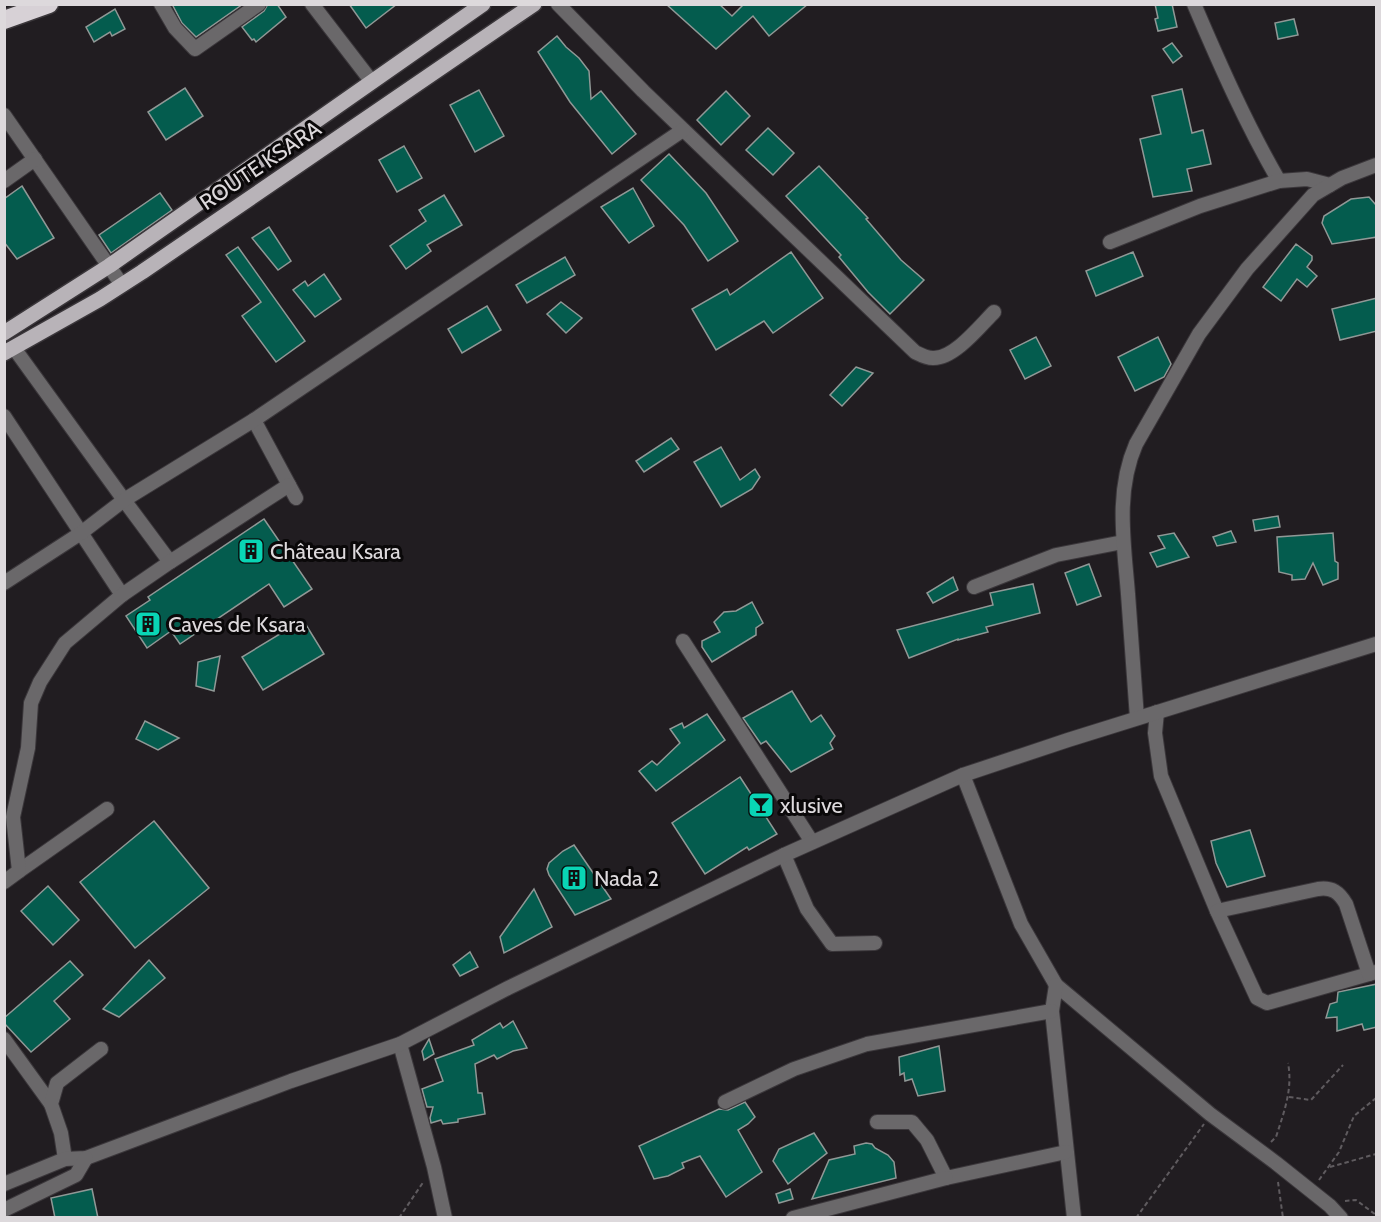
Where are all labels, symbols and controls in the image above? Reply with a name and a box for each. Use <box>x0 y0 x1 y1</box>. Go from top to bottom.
street label: ROUTE KSARA <box>194 115 326 216</box>
building icon: Château Ksara <box>236 536 266 566</box>
place label: Château Ksara <box>270 538 401 565</box>
building icon: Caves de Ksara <box>133 609 163 639</box>
place label: Caves de Ksara <box>168 611 306 638</box>
bar icon: xlusive <box>746 790 776 820</box>
place label: xlusive <box>780 792 843 819</box>
building icon: Nada 2 <box>559 863 589 893</box>
place label: Nada 2 <box>594 865 659 892</box>

